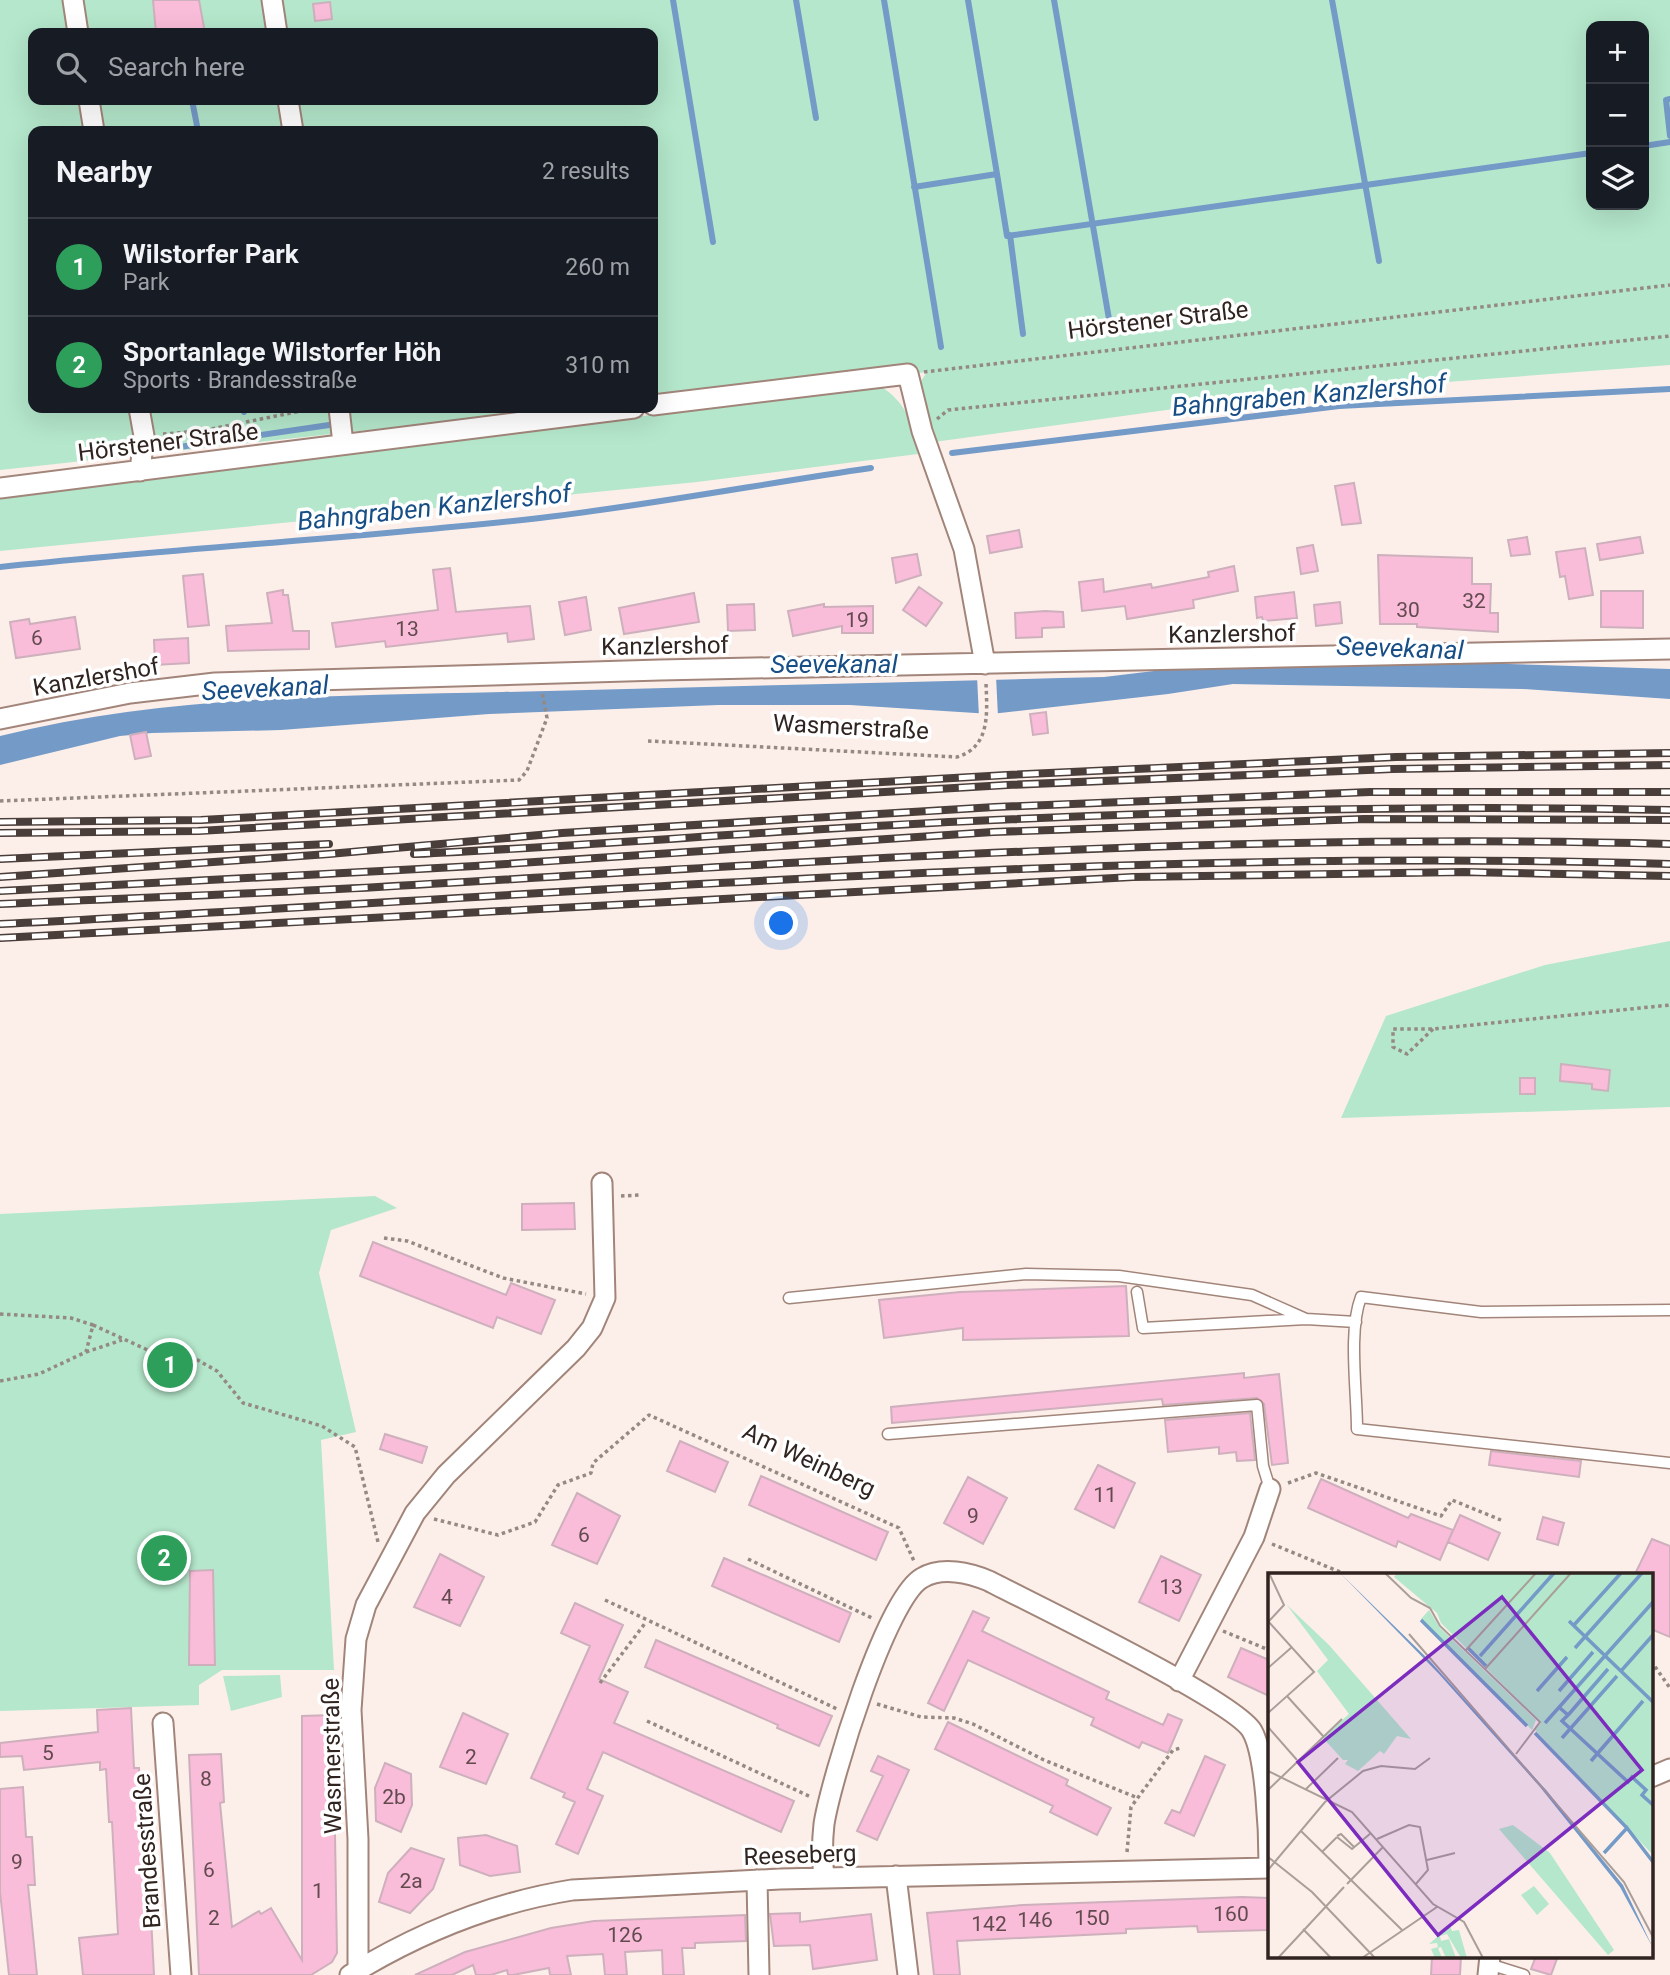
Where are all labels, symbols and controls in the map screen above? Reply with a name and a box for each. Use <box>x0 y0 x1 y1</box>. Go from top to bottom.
map controls <box>1586 21 1649 210</box>
button: + <box>1586 21 1649 84</box>
search box <box>28 28 658 105</box>
icon: search <box>52 48 90 86</box>
text: Search here <box>108 52 245 82</box>
button: − <box>1586 84 1649 147</box>
button: layers <box>1586 147 1649 210</box>
text: Nearby <box>56 154 152 189</box>
text: 2 results <box>542 158 630 185</box>
text: Wilstorfer Park <box>123 239 299 269</box>
text: 1 <box>72 254 86 281</box>
text: 260 m <box>565 254 630 281</box>
text: Park <box>123 269 169 296</box>
street label: Hörstener Straße <box>1066 295 1250 345</box>
text: Sportanlage Wilstorfer Höh <box>123 337 441 367</box>
text: 2 <box>72 352 86 379</box>
text: 310 m <box>565 352 630 379</box>
text: Sports · Brandesstraße <box>123 367 357 394</box>
water label: Bahngraben Kanzlershof <box>1171 368 1450 422</box>
street label: Hörstener Straße <box>76 417 260 467</box>
water label: Bahngraben Kanzlershof <box>296 477 575 536</box>
house number: 32 <box>1462 589 1486 613</box>
house number: 30 <box>1396 598 1420 622</box>
house number: 19 <box>845 608 869 632</box>
house number: 13 <box>395 617 419 641</box>
street label: Kanzlershof <box>1168 619 1297 649</box>
house number: 6 <box>31 626 43 650</box>
street label: Kanzlershof <box>601 631 730 661</box>
water label: Seevekanal <box>1336 631 1465 665</box>
water label: Seevekanal <box>770 649 898 679</box>
street label: Kanzlershof <box>31 652 162 702</box>
water label: Seevekanal <box>201 670 330 706</box>
street label: Wasmerstraße <box>772 709 930 745</box>
your location <box>764 906 798 940</box>
pin: 1 <box>147 1339 193 1391</box>
street label: Am Weinberg <box>738 1417 880 1503</box>
house number: 11 <box>1093 1483 1117 1507</box>
house number: 9 <box>967 1504 979 1528</box>
house number: 6 <box>578 1523 590 1547</box>
pin: 2 <box>141 1532 187 1584</box>
inset map <box>1268 1573 1652 1958</box>
house number: 13 <box>1159 1575 1183 1599</box>
house number: 4 <box>441 1585 453 1609</box>
street label: Wasmerstraße <box>317 1678 347 1834</box>
house number: 5 <box>42 1741 54 1765</box>
house number: 2 <box>465 1745 477 1769</box>
house number: 8 <box>200 1767 212 1791</box>
street label: Brandesstraße <box>128 1772 166 1930</box>
house number: 2b <box>382 1785 406 1809</box>
street label: Reeseberg <box>743 1839 857 1871</box>
house number: 9 <box>11 1850 23 1874</box>
house number: 6 <box>203 1858 215 1882</box>
house number: 2a <box>399 1869 423 1893</box>
house number: 1 <box>312 1879 324 1903</box>
house number: 160 <box>1213 1902 1249 1926</box>
house number: 2 <box>208 1906 220 1930</box>
house number: 150 <box>1074 1906 1110 1930</box>
house number: 146 <box>1017 1908 1053 1932</box>
house number: 142 <box>971 1912 1007 1936</box>
house number: 126 <box>607 1923 643 1947</box>

